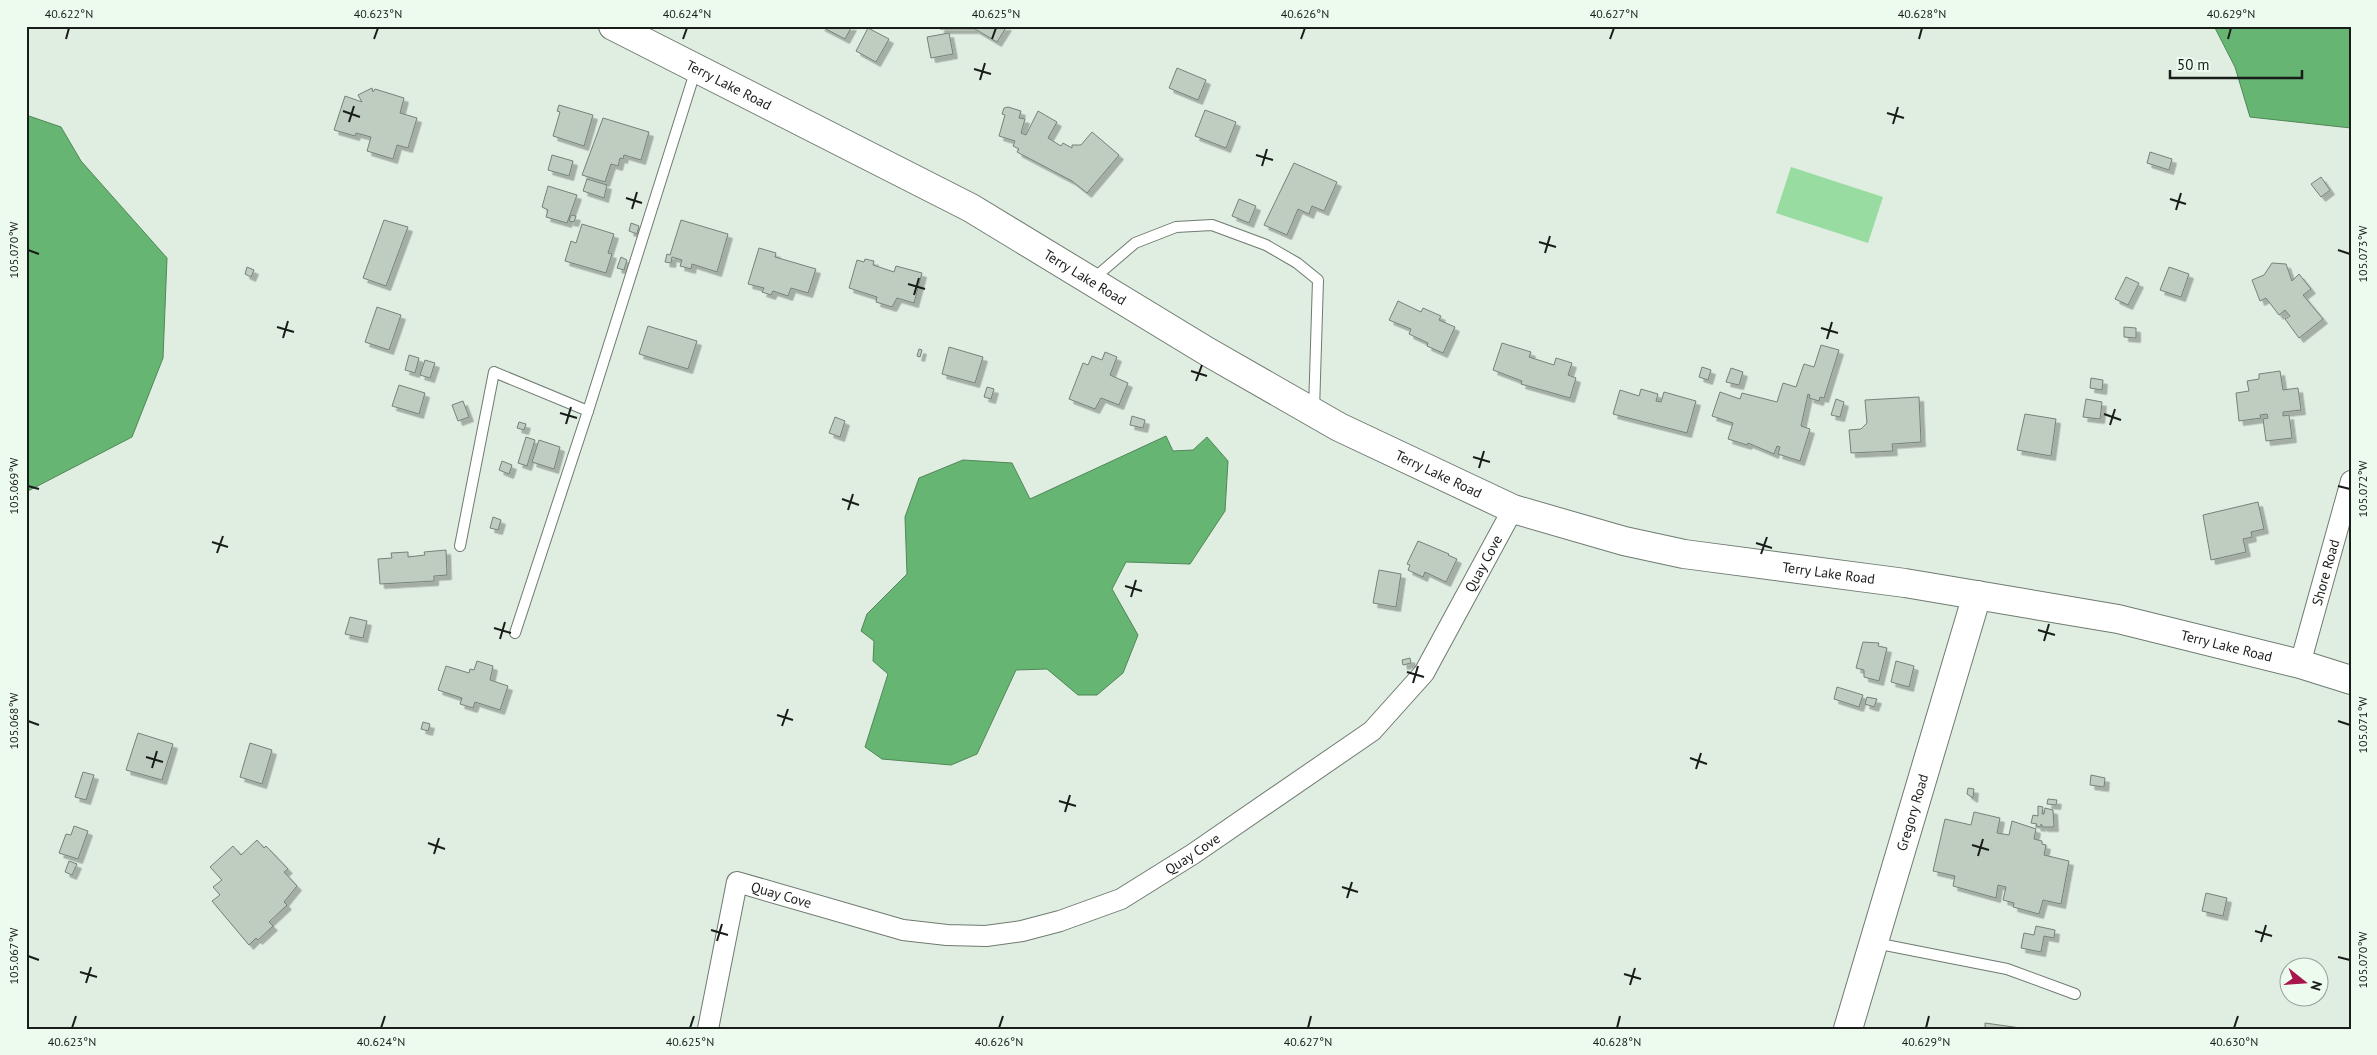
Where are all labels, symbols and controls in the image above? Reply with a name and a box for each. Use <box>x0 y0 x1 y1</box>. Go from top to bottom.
text: 40.622°N <box>45 6 93 21</box>
text: 40.623°N <box>354 6 402 21</box>
text: 40.624°N <box>663 6 711 21</box>
text: 40.625°N <box>972 6 1020 21</box>
text: 40.626°N <box>1281 6 1329 21</box>
text: 40.627°N <box>1590 6 1638 21</box>
text: 40.628°N <box>1898 6 1946 21</box>
text: 40.629°N <box>2207 6 2255 21</box>
scale bar <box>2170 48 2302 80</box>
text: 50 m <box>2177 55 2210 74</box>
street label: Terry Lake Road <box>683 56 775 114</box>
text: 105.070°W <box>6 222 21 278</box>
text: 105.073°W <box>2355 226 2370 282</box>
street label: Terry Lake Road <box>1040 245 1130 309</box>
street label: Terry Lake Road <box>1393 446 1485 502</box>
text: 105.069°W <box>6 458 21 514</box>
text: 105.072°W <box>2355 461 2370 517</box>
street label: Quay Cove <box>1461 532 1506 595</box>
street label: Shore Road <box>2308 537 2343 608</box>
street label: Terry Lake Road <box>1781 558 1876 588</box>
street label: Terry Lake Road <box>2179 626 2274 666</box>
text: 105.068°W <box>6 693 21 749</box>
text: 105.071°W <box>2355 697 2370 753</box>
street label: Gregory Road <box>1892 772 1932 853</box>
street label: Quay Cove <box>1161 829 1224 878</box>
street label: Quay Cove <box>749 878 814 912</box>
text: 105.067°W <box>6 928 21 984</box>
text: 105.070°W <box>2355 932 2370 988</box>
north arrow <box>2280 958 2330 1008</box>
text: N <box>2306 979 2326 993</box>
text: 40.623°N <box>48 1034 96 1049</box>
text: 40.624°N <box>357 1034 405 1049</box>
text: 40.625°N <box>666 1034 714 1049</box>
text: 40.626°N <box>975 1034 1023 1049</box>
text: 40.627°N <box>1284 1034 1332 1049</box>
text: 40.628°N <box>1593 1034 1641 1049</box>
text: 40.629°N <box>1902 1034 1950 1049</box>
text: 40.630°N <box>2210 1034 2258 1049</box>

